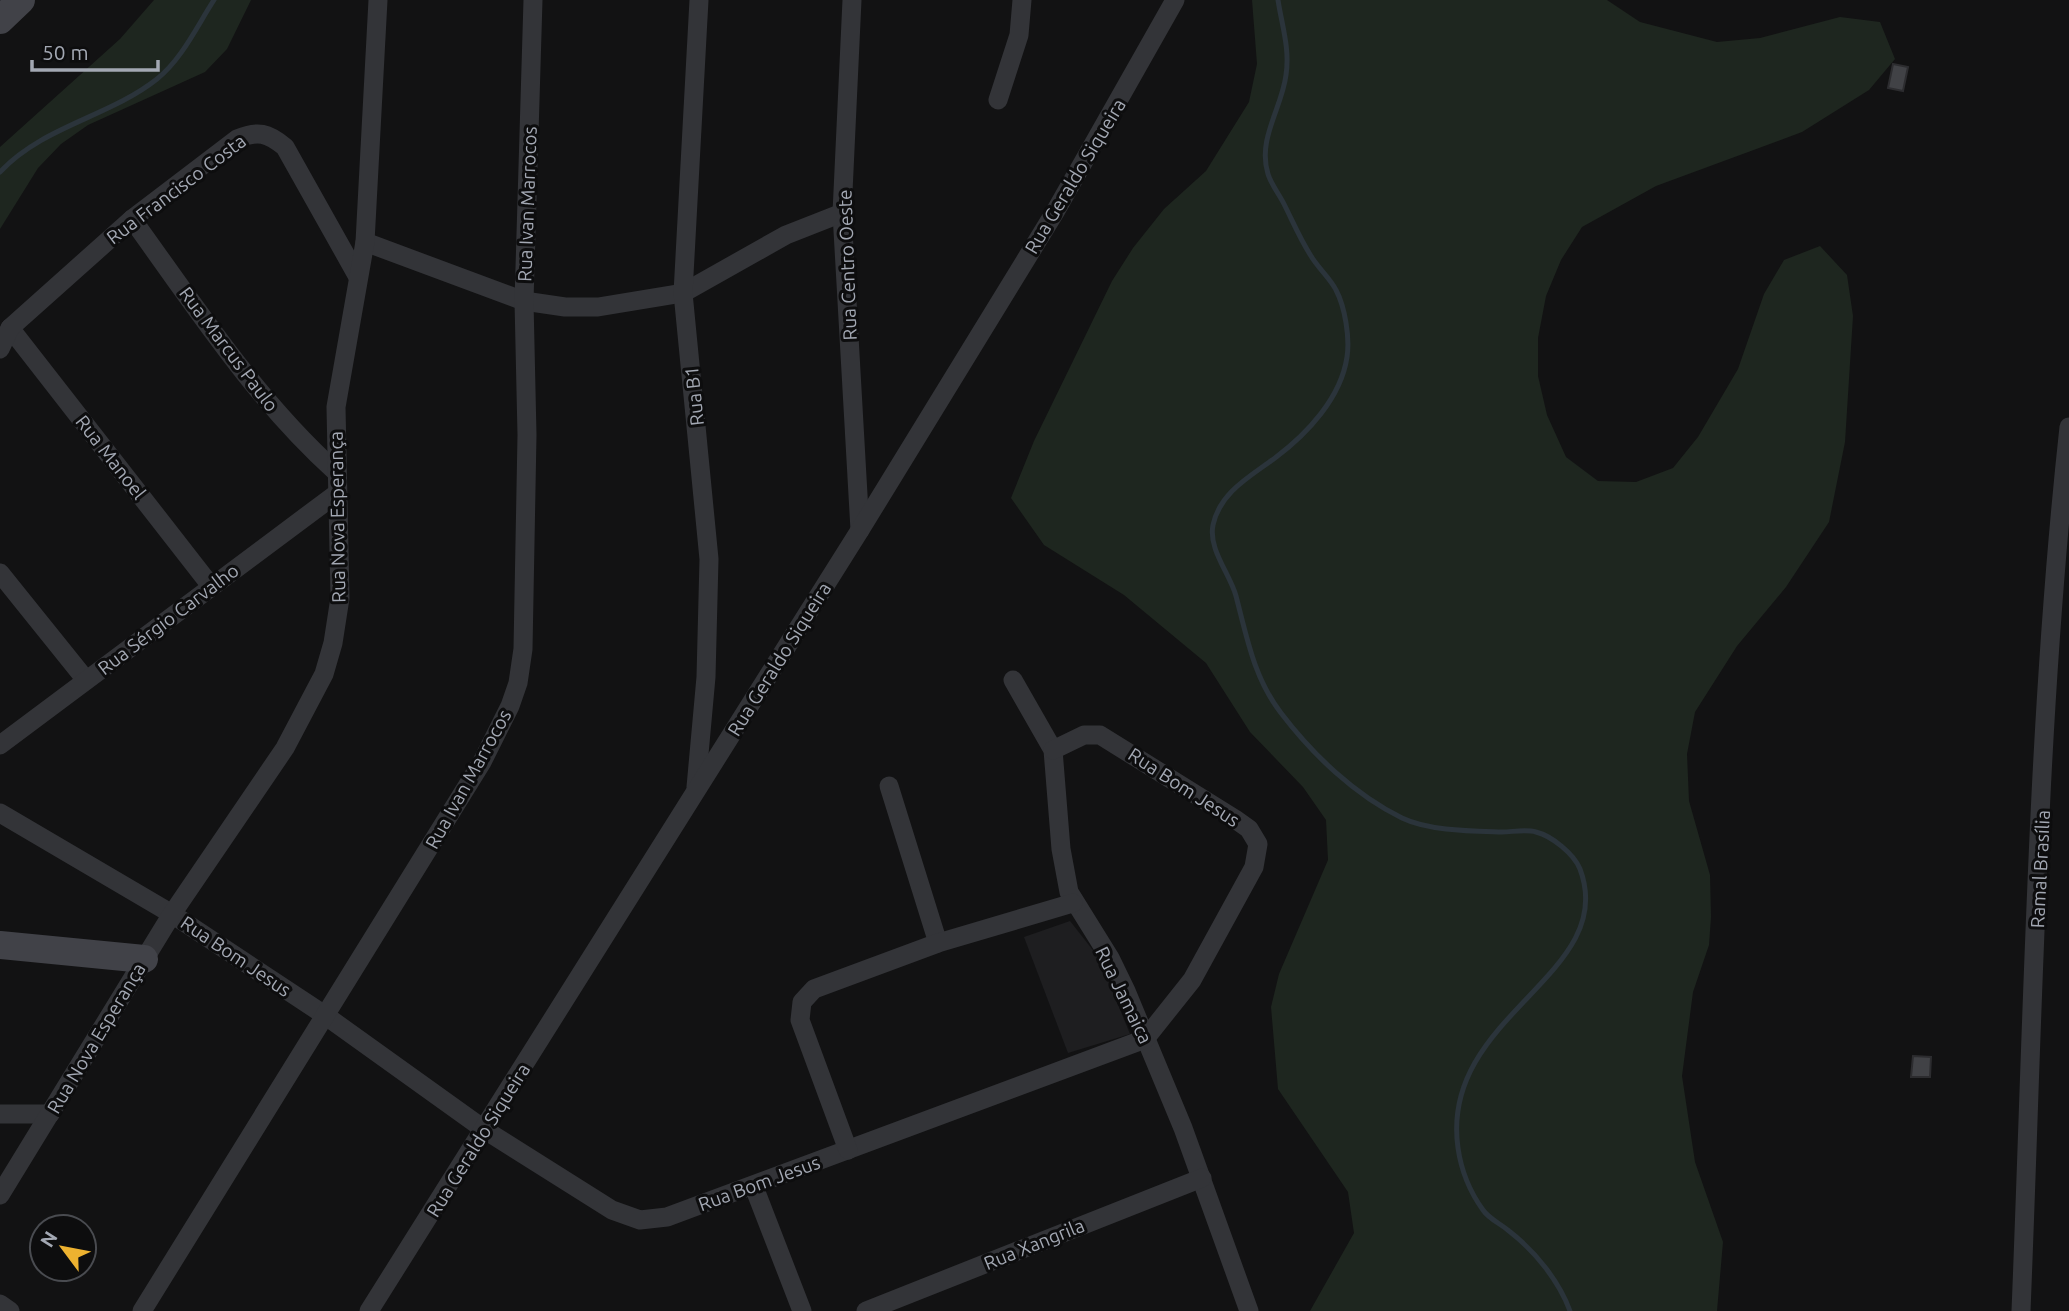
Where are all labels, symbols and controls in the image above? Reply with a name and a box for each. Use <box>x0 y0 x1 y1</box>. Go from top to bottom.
scale bar <box>32 28 158 72</box>
text: 50 m <box>42 40 89 64</box>
street label: Rua Geraldo Siqueira <box>1020 94 1130 258</box>
street label: Rua Ivan Marrocos <box>513 126 541 282</box>
street label: Rua Francisco Costa <box>102 130 250 248</box>
street label: Rua Centro Oeste <box>833 189 861 341</box>
street label: Rua Marcus Paulo <box>175 282 283 416</box>
street label: Rua B1 <box>680 365 708 427</box>
street label: Rua Manoel <box>71 411 151 503</box>
street label: Rua Nova Esperança <box>325 431 349 603</box>
street label: Rua Sérgio Carvalho <box>93 559 243 679</box>
street label: Rua Geraldo Siqueira <box>723 578 835 740</box>
street label: Rua Ivan Marrocos <box>421 706 515 852</box>
street label: Rua Bom Jesus <box>1124 743 1244 831</box>
street label: Ramal Brasília <box>2026 809 2054 929</box>
street label: Rua Bom Jesus <box>177 911 295 1001</box>
street label: Rua Jamaica <box>1091 943 1157 1047</box>
street label: Rua Nova Esperança <box>42 959 150 1117</box>
street label: Rua Geraldo Siqueira <box>422 1059 534 1221</box>
street label: Rua Bom Jesus <box>695 1151 823 1215</box>
north arrow <box>28 1213 98 1283</box>
street label: Rua Xangrila <box>980 1214 1088 1274</box>
text: N <box>35 1227 62 1251</box>

